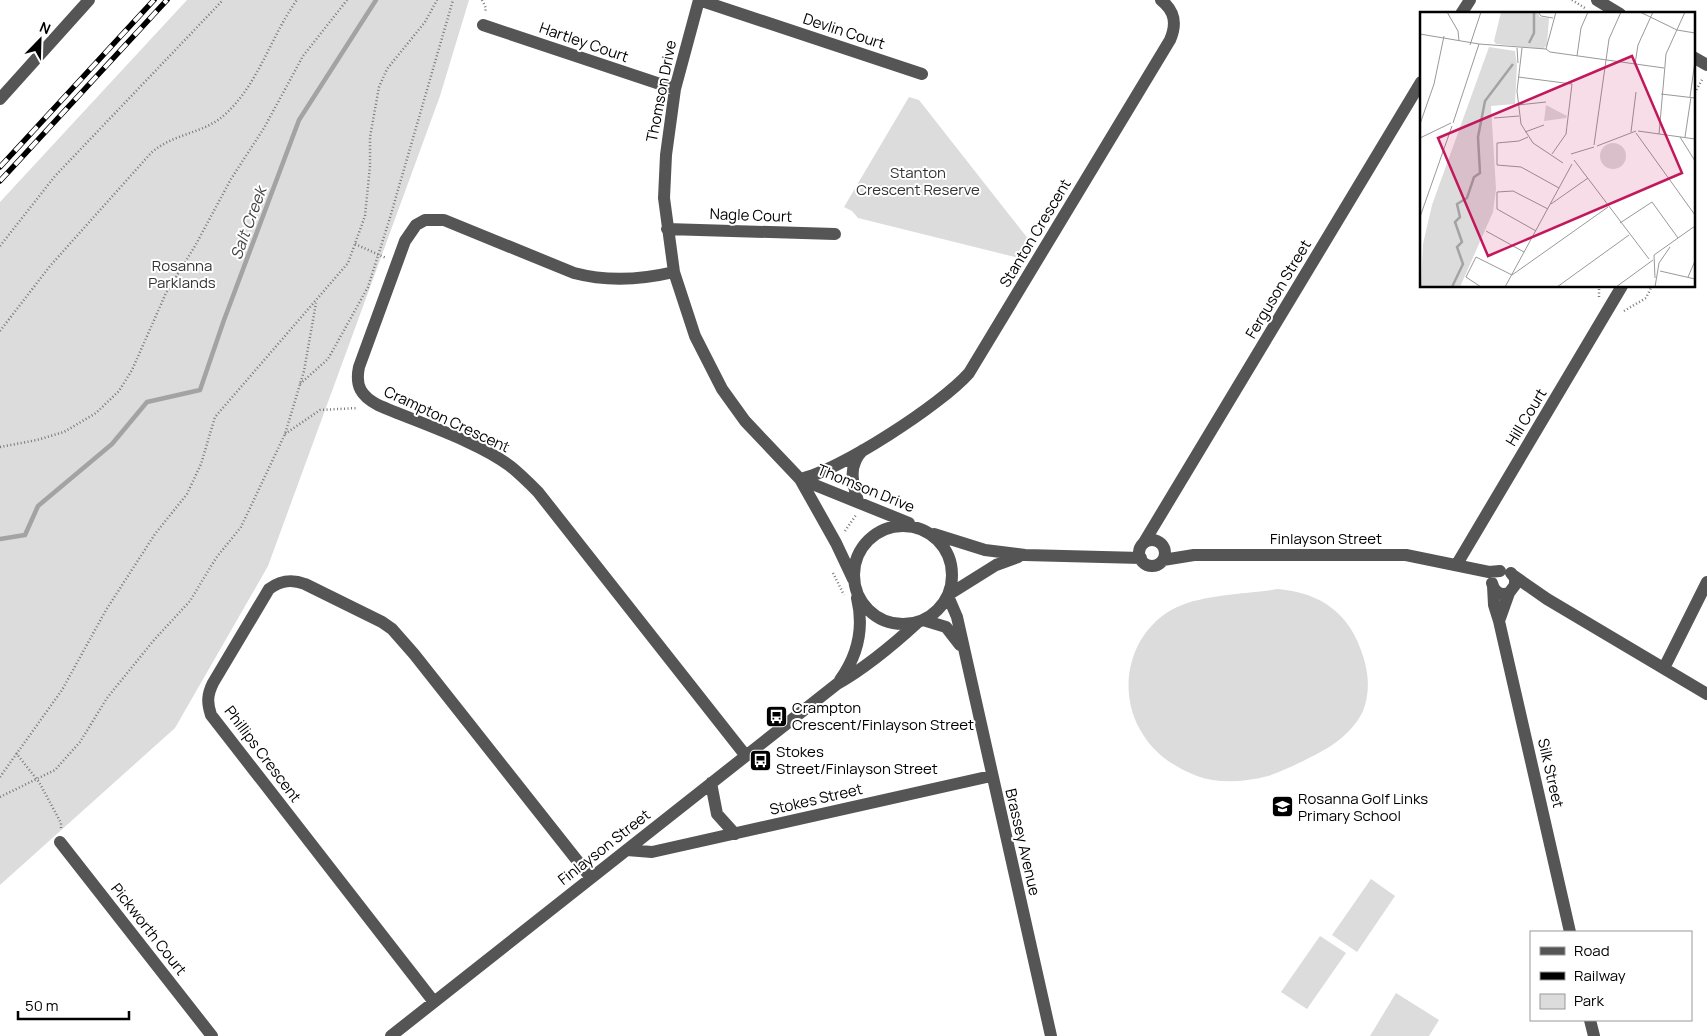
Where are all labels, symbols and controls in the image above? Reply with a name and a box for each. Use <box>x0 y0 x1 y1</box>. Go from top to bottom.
street label: Devlin Court <box>800 8 888 54</box>
inset map <box>1420 12 1694 288</box>
north arrow <box>15 15 65 65</box>
text: N <box>37 17 54 38</box>
street label: Hartley Court <box>537 17 631 67</box>
street label: Thomson Drive <box>641 38 681 144</box>
park label: Stanton Crescent Reserve <box>856 162 980 200</box>
street label: Stanton Crescent <box>994 175 1076 291</box>
water label: Salt Creek <box>225 182 272 262</box>
street label: Nagle Court <box>709 203 793 227</box>
street label: Ferguson Street <box>1240 236 1316 342</box>
park label: Rosanna Parklands <box>148 255 216 293</box>
street label: Crampton Crescent <box>381 381 513 457</box>
street label: Hill Court <box>1501 384 1551 450</box>
street label: Thomson Drive <box>814 459 918 517</box>
street label: Finlayson Street <box>1270 528 1382 549</box>
place label: Crampton Crescent/Finlayson Street <box>792 697 974 735</box>
street label: Phillips Crescent <box>220 701 306 807</box>
bus stop icon: Crampton Crescent/Finlayson Street <box>764 704 788 728</box>
street label: Silk Street <box>1533 736 1569 810</box>
place label: Stokes Street/Finlayson Street <box>776 741 938 779</box>
bus stop icon: Stokes Street/Finlayson Street <box>748 748 772 772</box>
street label: Stokes Street <box>767 778 865 820</box>
street label: Brassey Avenue <box>1000 786 1046 898</box>
place label: Rosanna Golf Links Primary School <box>1298 788 1428 826</box>
school or university icon: Rosanna Golf Links Primary School <box>1270 795 1294 819</box>
street label: Finlayson Street <box>553 804 655 890</box>
street label: Pickworth Court <box>106 879 192 979</box>
legend <box>1530 931 1692 1021</box>
text: Road <box>1574 940 1610 961</box>
text: Railway <box>1574 965 1626 986</box>
scale bar <box>18 988 129 1020</box>
text: Park <box>1574 990 1604 1011</box>
text: 50 m <box>25 995 59 1016</box>

